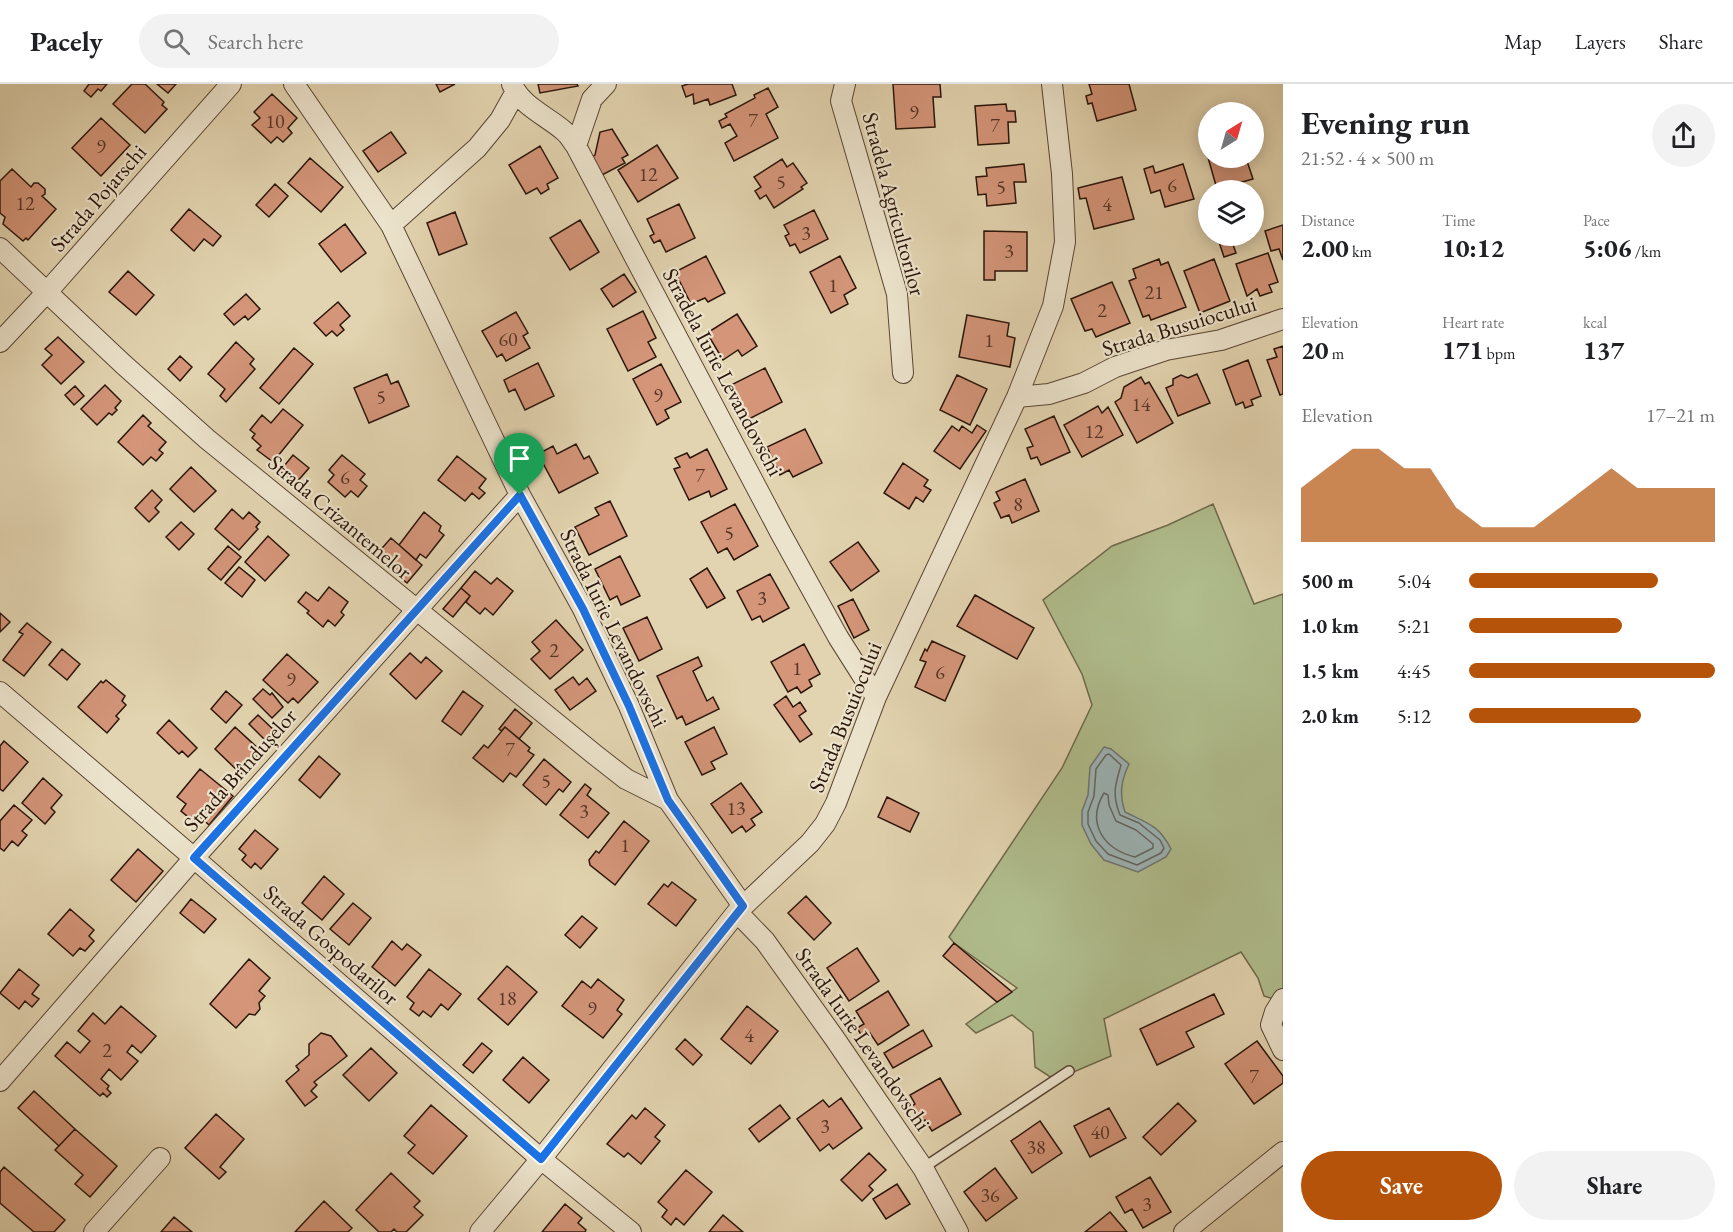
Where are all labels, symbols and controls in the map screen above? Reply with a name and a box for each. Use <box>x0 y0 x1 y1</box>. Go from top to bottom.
search box <box>139 14 559 68</box>
text: Pacely <box>30 23 103 59</box>
icon: search <box>160 25 193 58</box>
text: Search here <box>208 27 303 56</box>
text: Map <box>1504 28 1542 55</box>
text: Layers <box>1575 28 1626 55</box>
text: Share <box>1659 28 1703 55</box>
house number: 9 <box>909 99 919 125</box>
text: Evening run <box>1301 101 1470 144</box>
north arrow <box>1198 102 1264 168</box>
map controls <box>1198 102 1264 246</box>
button: share <box>1652 104 1715 167</box>
house number: 7 <box>748 107 758 133</box>
house number: 10 <box>265 108 285 134</box>
street label: Stradela Agricultorilor <box>856 109 933 300</box>
house number: 7 <box>990 112 1000 138</box>
house number: 9 <box>96 133 106 159</box>
street label: Strada Pojarschi <box>43 138 153 258</box>
text: 21:52 · 4 × 500 m <box>1301 145 1434 171</box>
house number: 12 <box>638 161 658 187</box>
house number: 5 <box>776 169 786 195</box>
house number: 6 <box>1167 172 1177 198</box>
house number: 5 <box>996 174 1006 200</box>
button: layers <box>1198 180 1264 246</box>
house number: 12 <box>15 190 35 216</box>
house number: 4 <box>1102 191 1112 217</box>
text: Distance <box>1301 210 1354 231</box>
text: Time <box>1442 210 1475 231</box>
text: Pace <box>1583 210 1610 231</box>
house number: 3 <box>801 220 811 246</box>
text: 2.00 <box>1301 231 1349 265</box>
text: 10:12 <box>1442 231 1504 265</box>
text: 5:06 <box>1583 231 1632 265</box>
house number: 3 <box>1004 238 1014 264</box>
text: km <box>1349 241 1372 262</box>
text: /km <box>1632 241 1661 262</box>
street label: Stradela Iurie Levandovschi <box>656 263 790 481</box>
house number: 1 <box>828 272 838 298</box>
house number: 21 <box>1144 279 1164 305</box>
street label: Strada Busuiocului <box>1098 289 1260 363</box>
house number: 2 <box>1097 297 1107 323</box>
text: Elevation <box>1301 312 1359 333</box>
text: Heart rate <box>1442 312 1504 333</box>
text: kcal <box>1583 312 1607 333</box>
house number: 60 <box>498 326 518 352</box>
house number: 1 <box>984 327 994 353</box>
text: 20 <box>1301 333 1329 367</box>
text: 171 <box>1442 333 1483 367</box>
text: 137 <box>1583 333 1624 367</box>
text: m <box>1329 343 1344 364</box>
text: bpm <box>1483 343 1515 364</box>
house number: 9 <box>653 382 663 408</box>
house number: 5 <box>376 384 386 410</box>
house number: 14 <box>1131 391 1151 417</box>
text: Elevation <box>1301 402 1373 428</box>
text: 17–21 m <box>1646 402 1715 428</box>
house number: 12 <box>1084 418 1104 444</box>
pin <box>494 433 545 495</box>
icon: arrive <box>503 442 536 475</box>
street label: Strada Crizantemelor <box>262 448 419 586</box>
house number: 7 <box>695 462 705 488</box>
house number: 6 <box>340 464 350 490</box>
house number: 8 <box>1013 491 1023 517</box>
house number: 5 <box>724 520 734 546</box>
street label: Strada Iurie Levandovschi <box>553 524 675 732</box>
text: 500 m <box>1301 568 1354 594</box>
text: 5:04 <box>1397 568 1431 594</box>
house number: 3 <box>757 585 767 611</box>
text: 1.0 km <box>1301 613 1359 639</box>
text: 5:21 <box>1397 613 1431 639</box>
house number: 2 <box>549 637 559 663</box>
street label: Strada Busuiocului <box>802 637 888 797</box>
house number: 1 <box>792 655 802 681</box>
text: 1.5 km <box>1301 658 1359 684</box>
text: 4:45 <box>1397 658 1431 684</box>
house number: 6 <box>935 659 945 685</box>
house number: 9 <box>286 666 296 692</box>
street label: Strada Brîndușelor <box>177 702 304 838</box>
text: 2.0 km <box>1301 703 1359 729</box>
text: 5:12 <box>1397 703 1431 729</box>
house number: 7 <box>505 736 515 762</box>
house number: 5 <box>541 768 551 794</box>
house number: 13 <box>726 795 746 821</box>
house number: 3 <box>579 798 589 824</box>
house number: 1 <box>620 832 630 858</box>
street label: Strada Gospodarilor <box>257 878 405 1012</box>
street label: Strada Iurie Levandovschi <box>789 942 937 1136</box>
house number: 18 <box>497 985 517 1011</box>
house number: 9 <box>587 995 597 1021</box>
house number: 4 <box>744 1022 754 1048</box>
house number: 2 <box>102 1037 112 1063</box>
house number: 7 <box>1249 1063 1259 1089</box>
house number: 3 <box>820 1113 830 1139</box>
house number: 40 <box>1090 1119 1110 1145</box>
house number: 38 <box>1026 1134 1046 1160</box>
button: Save <box>1301 1151 1502 1220</box>
button: Share <box>1514 1151 1715 1220</box>
house number: 36 <box>980 1182 1000 1208</box>
house number: 3 <box>1142 1191 1152 1217</box>

